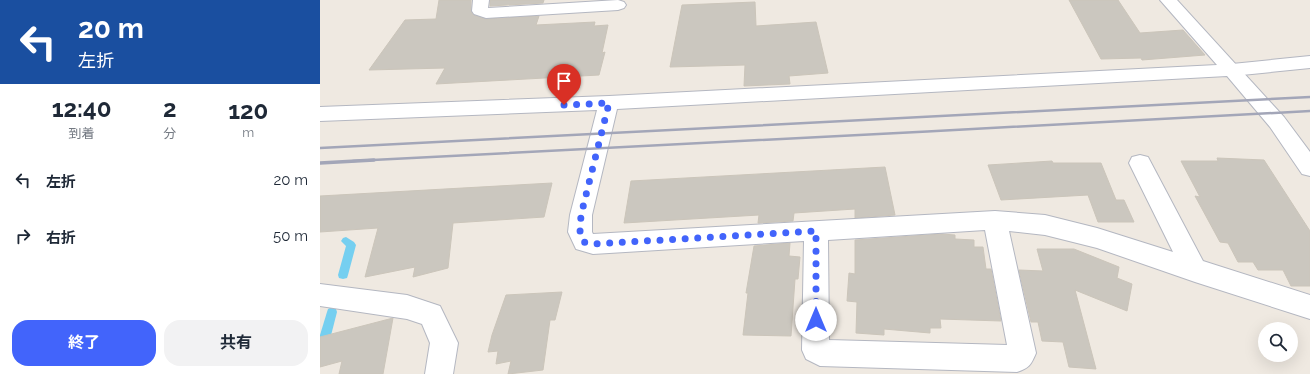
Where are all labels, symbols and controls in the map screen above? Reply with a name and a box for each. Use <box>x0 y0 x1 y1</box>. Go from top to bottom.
text: 20 m <box>78 12 144 45</box>
icon: left <box>12 16 64 68</box>
text: 左折 <box>78 50 114 71</box>
pin <box>547 64 581 105</box>
icon: arrive <box>553 70 575 92</box>
text: 12:40 <box>52 94 111 123</box>
text: 2 <box>163 94 177 123</box>
text: 120 <box>228 96 268 125</box>
text: m <box>242 125 254 140</box>
text: 到着 <box>69 126 95 141</box>
text: 分 <box>163 126 176 141</box>
icon: left <box>12 169 34 191</box>
text: 20 m <box>273 171 308 189</box>
text: 左折 <box>46 173 76 191</box>
icon: right <box>12 225 34 247</box>
text: 50 m <box>273 227 308 245</box>
text: 右折 <box>46 229 76 247</box>
position arrow <box>795 299 837 341</box>
button: 終了 <box>12 320 156 366</box>
button: 共有 <box>164 320 308 366</box>
map controls <box>1258 322 1298 362</box>
button: search <box>1258 322 1298 362</box>

